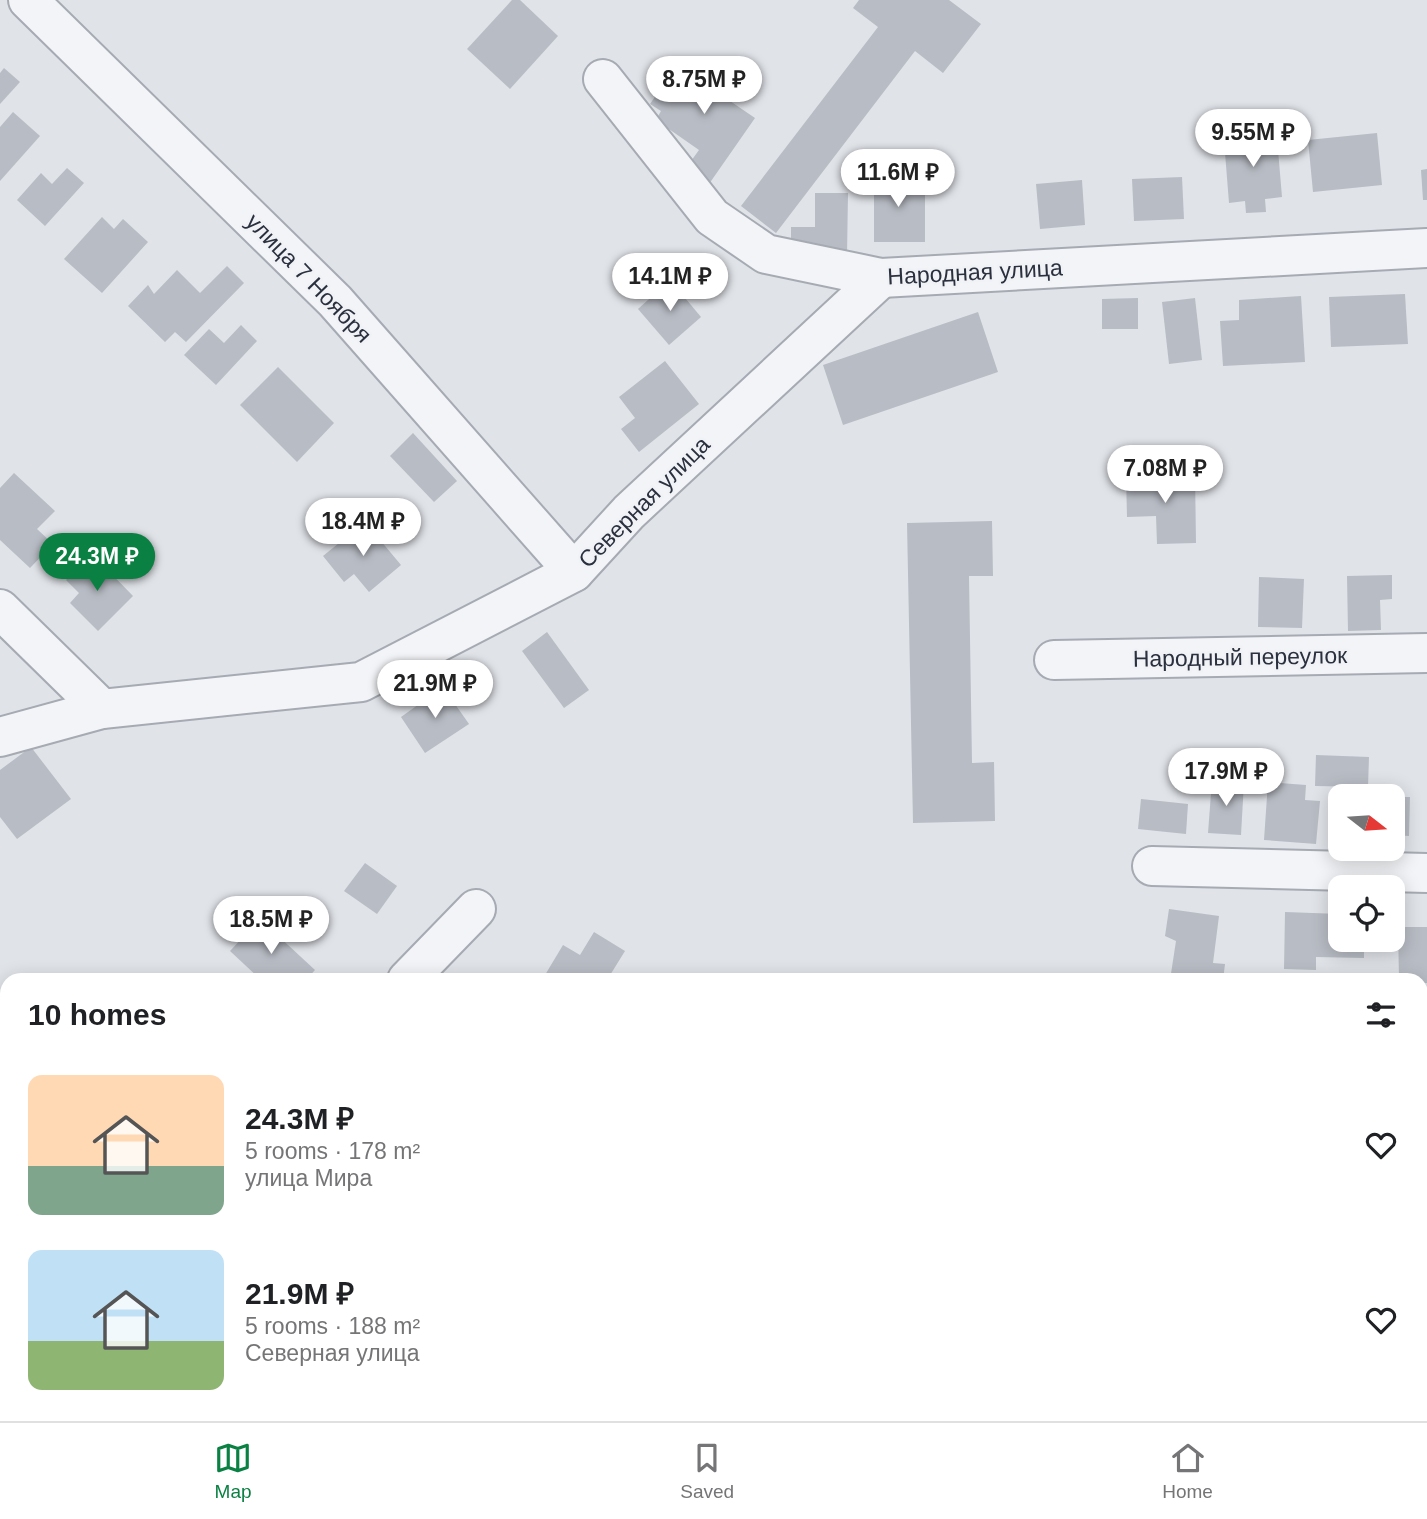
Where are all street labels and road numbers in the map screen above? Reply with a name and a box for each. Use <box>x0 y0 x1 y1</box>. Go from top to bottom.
street label: улица 7 Ноября <box>241 208 377 348</box>
street label: Народная улица <box>887 254 1063 290</box>
street label: Северная улица <box>573 431 715 573</box>
street label: Народный переулок <box>1133 642 1348 672</box>

